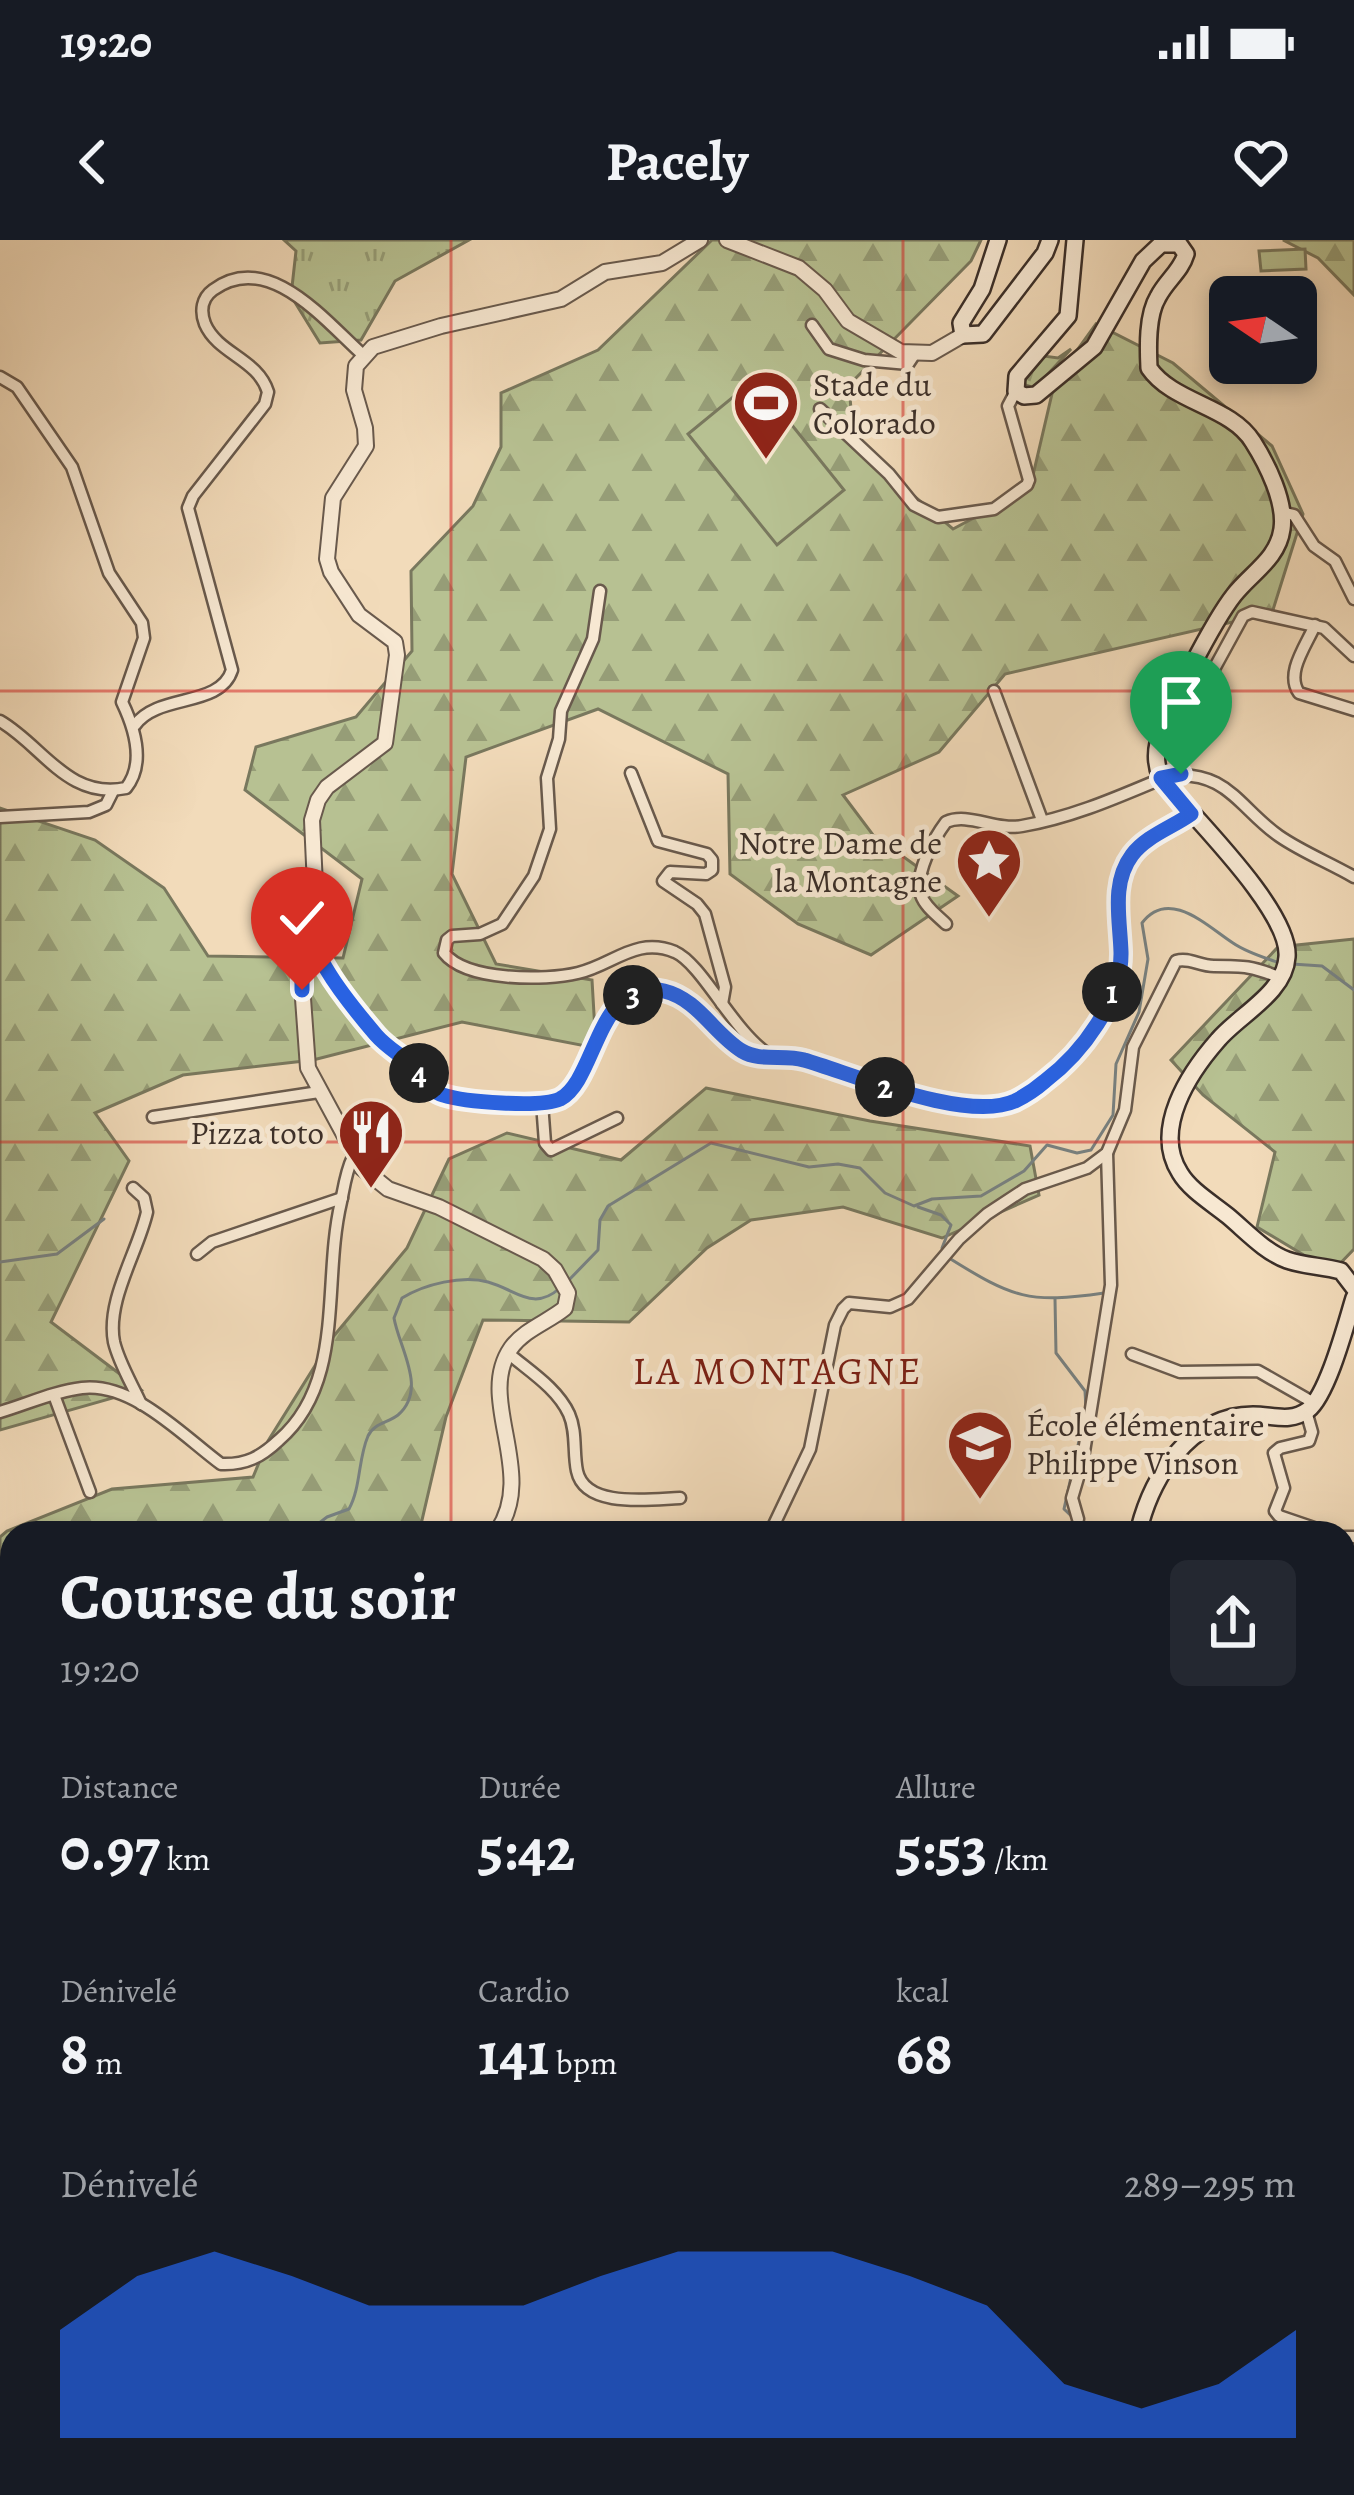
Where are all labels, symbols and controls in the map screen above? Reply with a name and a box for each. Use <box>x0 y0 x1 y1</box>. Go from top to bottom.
text: 19:20 <box>60 11 152 73</box>
text: Pacely <box>606 125 748 199</box>
icon: back <box>60 129 126 195</box>
icon: heart <box>1228 129 1294 195</box>
north arrow <box>1209 276 1317 384</box>
map controls <box>1209 276 1317 384</box>
place label: Stade du Colorado <box>813 362 936 445</box>
sports icon: Stade du Colorado <box>731 368 801 462</box>
pin <box>1130 651 1232 774</box>
icon: arrive <box>1148 669 1214 735</box>
place label: Notre Dame de la Montagne <box>738 820 942 903</box>
place icon: Notre Dame de la Montagne <box>954 826 1024 920</box>
pin <box>251 867 353 990</box>
icon: check <box>269 885 335 951</box>
pin: 1 <box>1082 962 1142 1022</box>
pin: 3 <box>603 965 663 1025</box>
text: 1 <box>1106 969 1118 1014</box>
text: 3 <box>626 972 640 1017</box>
pin: 4 <box>389 1043 449 1103</box>
text: 4 <box>411 1050 427 1095</box>
pin: 2 <box>855 1057 915 1117</box>
text: 2 <box>877 1064 893 1109</box>
restaurant icon: Pizza toto <box>336 1097 406 1191</box>
place label: Pizza toto <box>190 1110 324 1155</box>
district label: LA MONTAGNE <box>633 1344 923 1397</box>
place label: École élémentaire Philippe Vinson <box>1026 1402 1265 1485</box>
school or university icon: École élémentaire Philippe Vinson <box>945 1408 1015 1502</box>
text: Course du soir <box>60 1552 456 1642</box>
button: share <box>1170 1560 1296 1686</box>
text: 19:20 <box>60 1642 140 1695</box>
text: Distance <box>60 1764 178 1809</box>
text: Durée <box>478 1764 561 1809</box>
text: Allure <box>896 1764 976 1809</box>
text: 0.97 <box>60 1809 160 1891</box>
text: 5:42 <box>478 1809 575 1891</box>
text: 5:53 <box>896 1809 987 1891</box>
text: km <box>160 1836 211 1881</box>
text: /km <box>987 1836 1049 1881</box>
text: Dénivelé <box>60 1968 177 2013</box>
text: Cardio <box>478 1968 570 2013</box>
text: kcal <box>896 1968 949 2013</box>
text: 8 <box>60 2013 89 2095</box>
text: 141 <box>478 2013 549 2095</box>
text: 68 <box>896 2013 953 2095</box>
text: m <box>89 2040 123 2085</box>
text: bpm <box>549 2040 617 2085</box>
text: Dénivelé <box>60 2157 198 2210</box>
text: 289–295 m <box>1124 2157 1296 2210</box>

